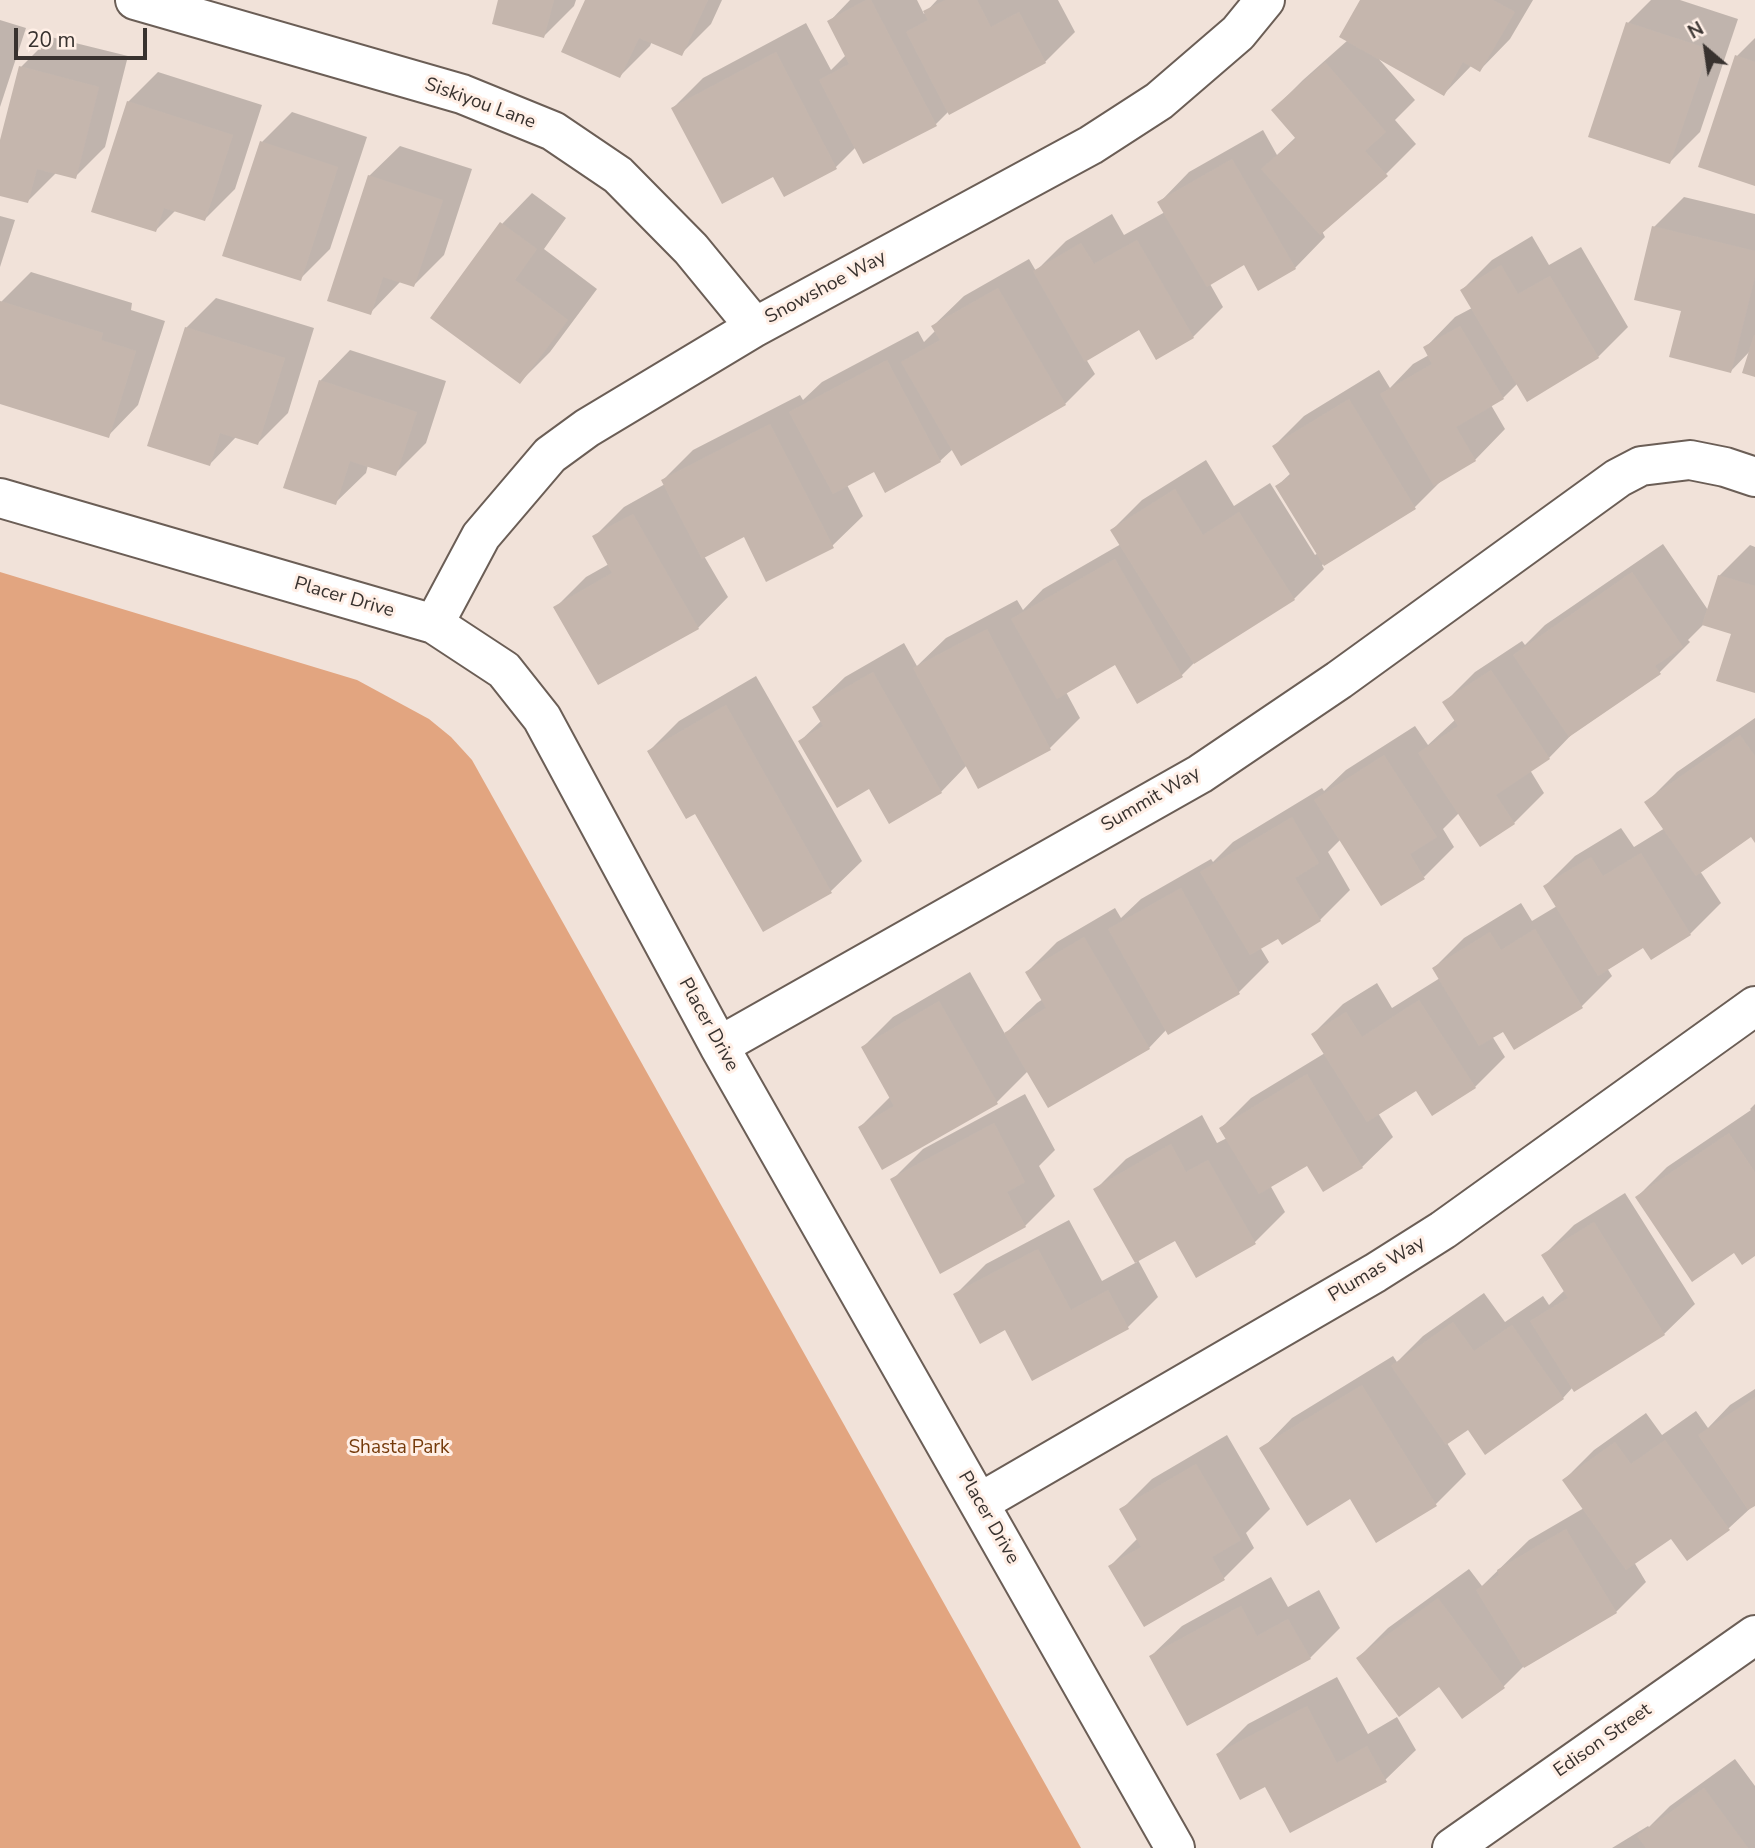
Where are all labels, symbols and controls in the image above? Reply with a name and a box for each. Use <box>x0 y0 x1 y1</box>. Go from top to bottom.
scale bar <box>18 14 150 58</box>
north arrow <box>1671 14 1741 84</box>
text: N <box>1683 16 1708 45</box>
text: 20 m <box>27 26 76 54</box>
street label: Siskiyou Lane <box>422 73 538 135</box>
street label: Snowshoe Way <box>762 247 890 329</box>
street label: Placer Drive <box>291 573 397 623</box>
street label: Summit Way <box>1098 763 1204 837</box>
street label: Placer Drive <box>673 974 743 1076</box>
street label: Plumas Way <box>1325 1232 1429 1308</box>
park label: Shasta Park <box>348 1437 450 1459</box>
street label: Placer Drive <box>952 1468 1024 1568</box>
street label: Edison Street <box>1550 1699 1656 1783</box>

